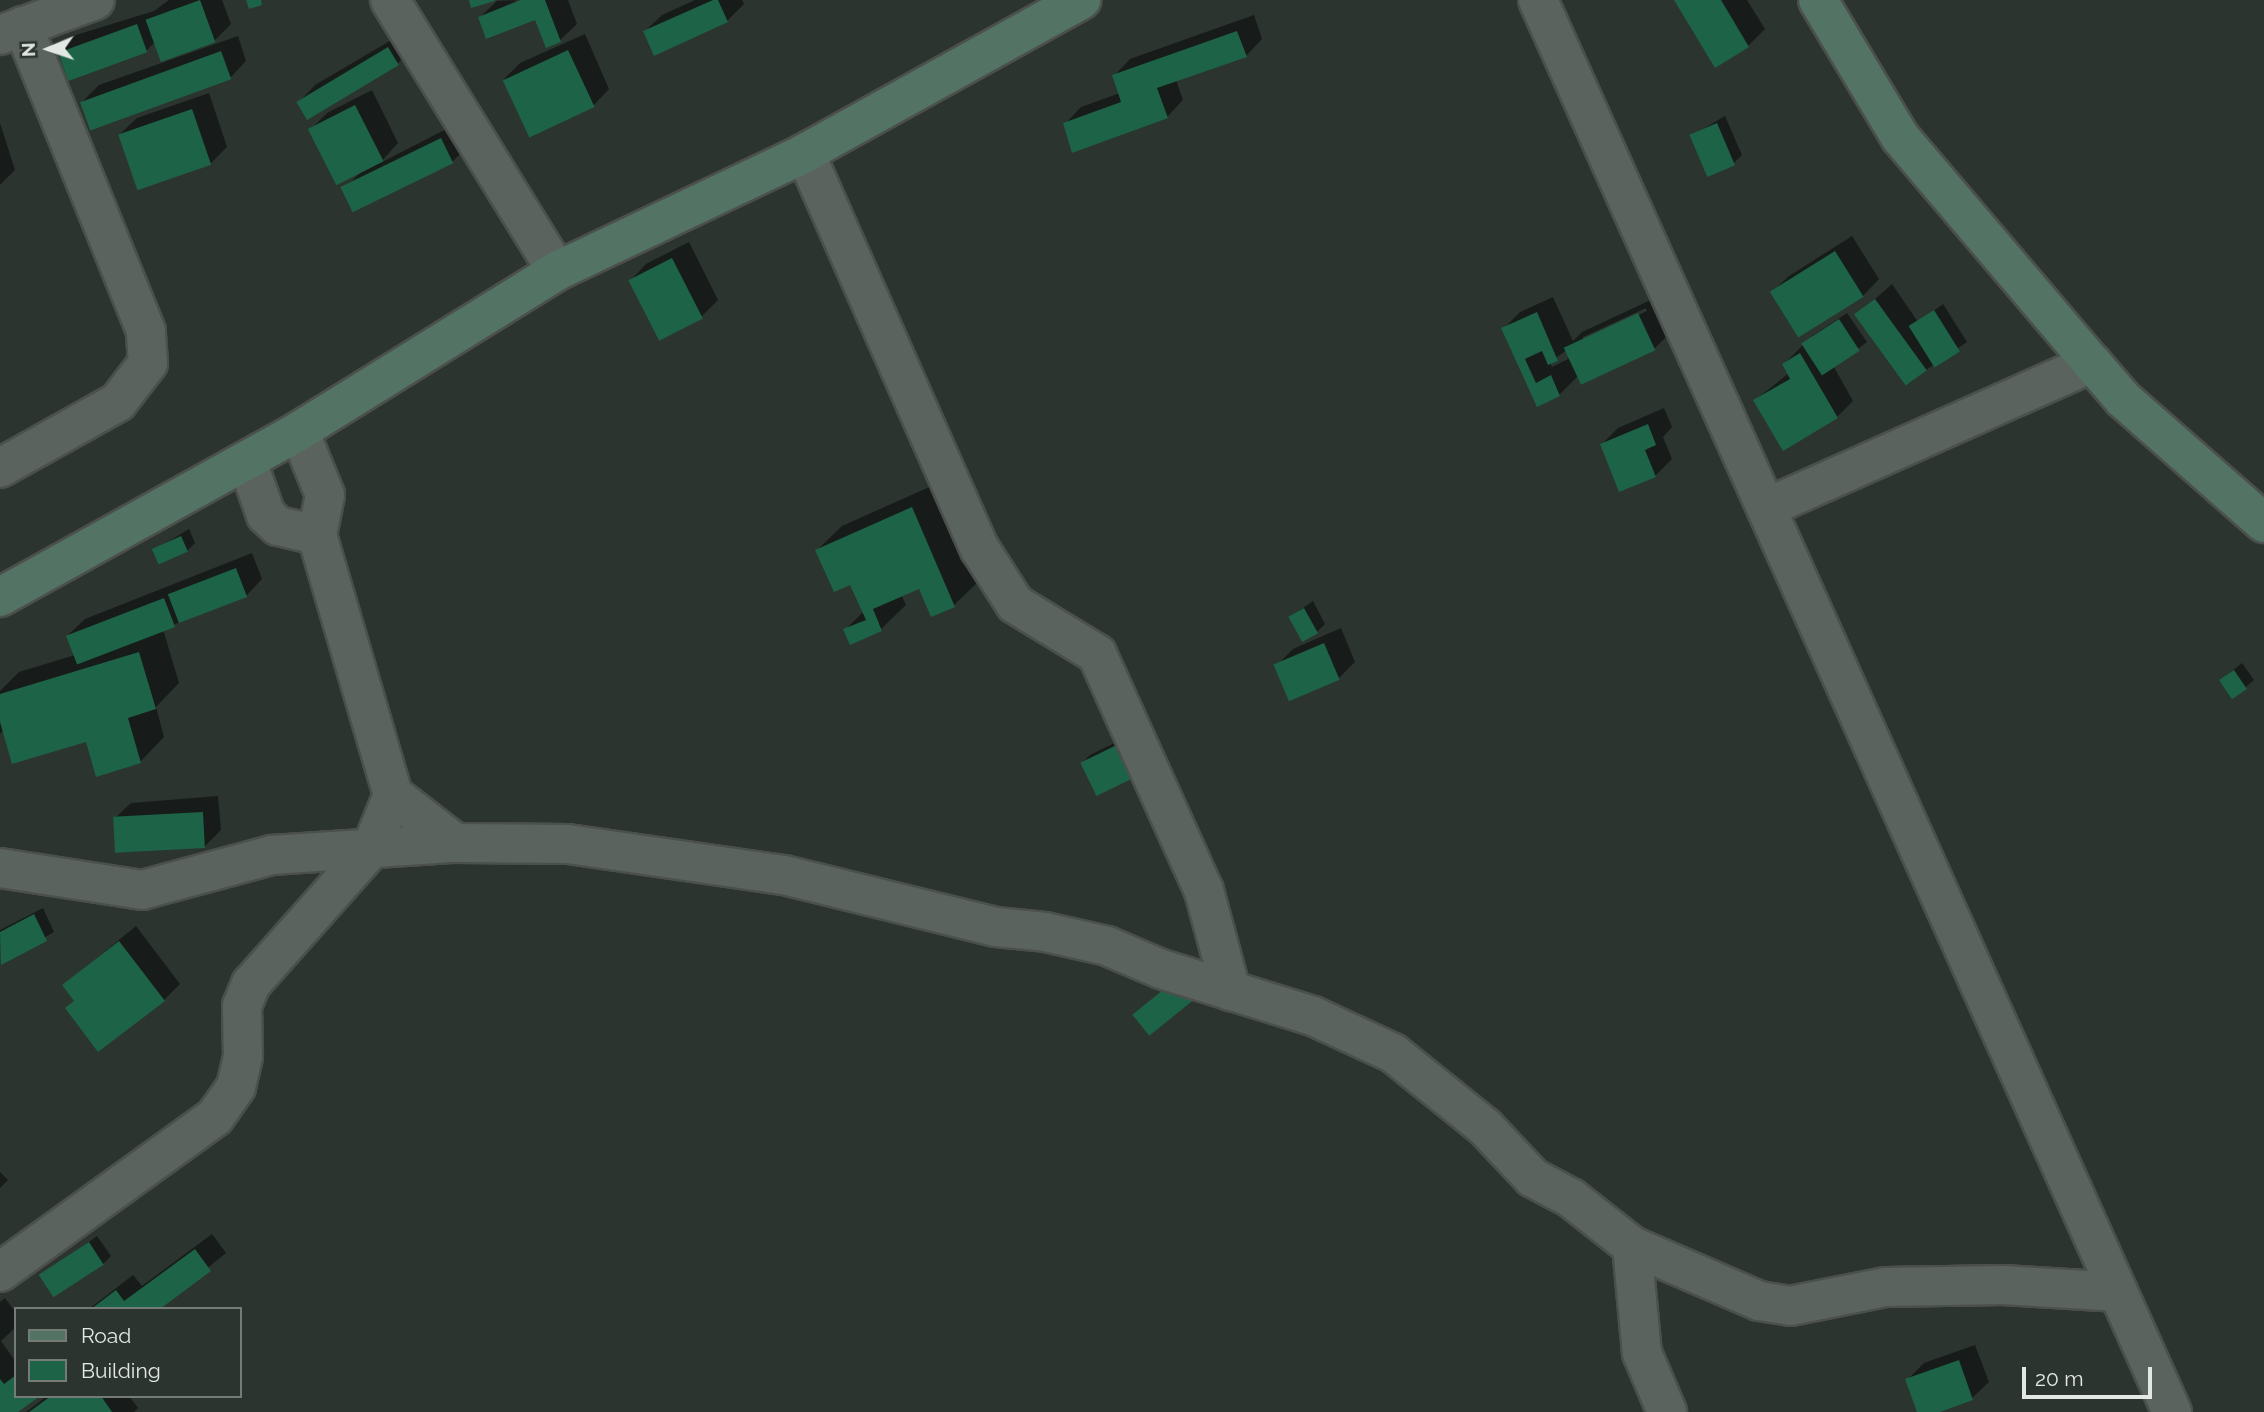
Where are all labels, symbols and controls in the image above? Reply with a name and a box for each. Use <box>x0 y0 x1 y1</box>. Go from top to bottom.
north arrow <box>14 14 84 84</box>
text: N <box>17 42 39 57</box>
legend <box>14 1307 242 1398</box>
text: Road <box>81 1323 131 1348</box>
scale bar <box>2026 1352 2156 1396</box>
text: Building <box>81 1358 161 1383</box>
text: 20 m <box>2035 1366 2083 1391</box>

